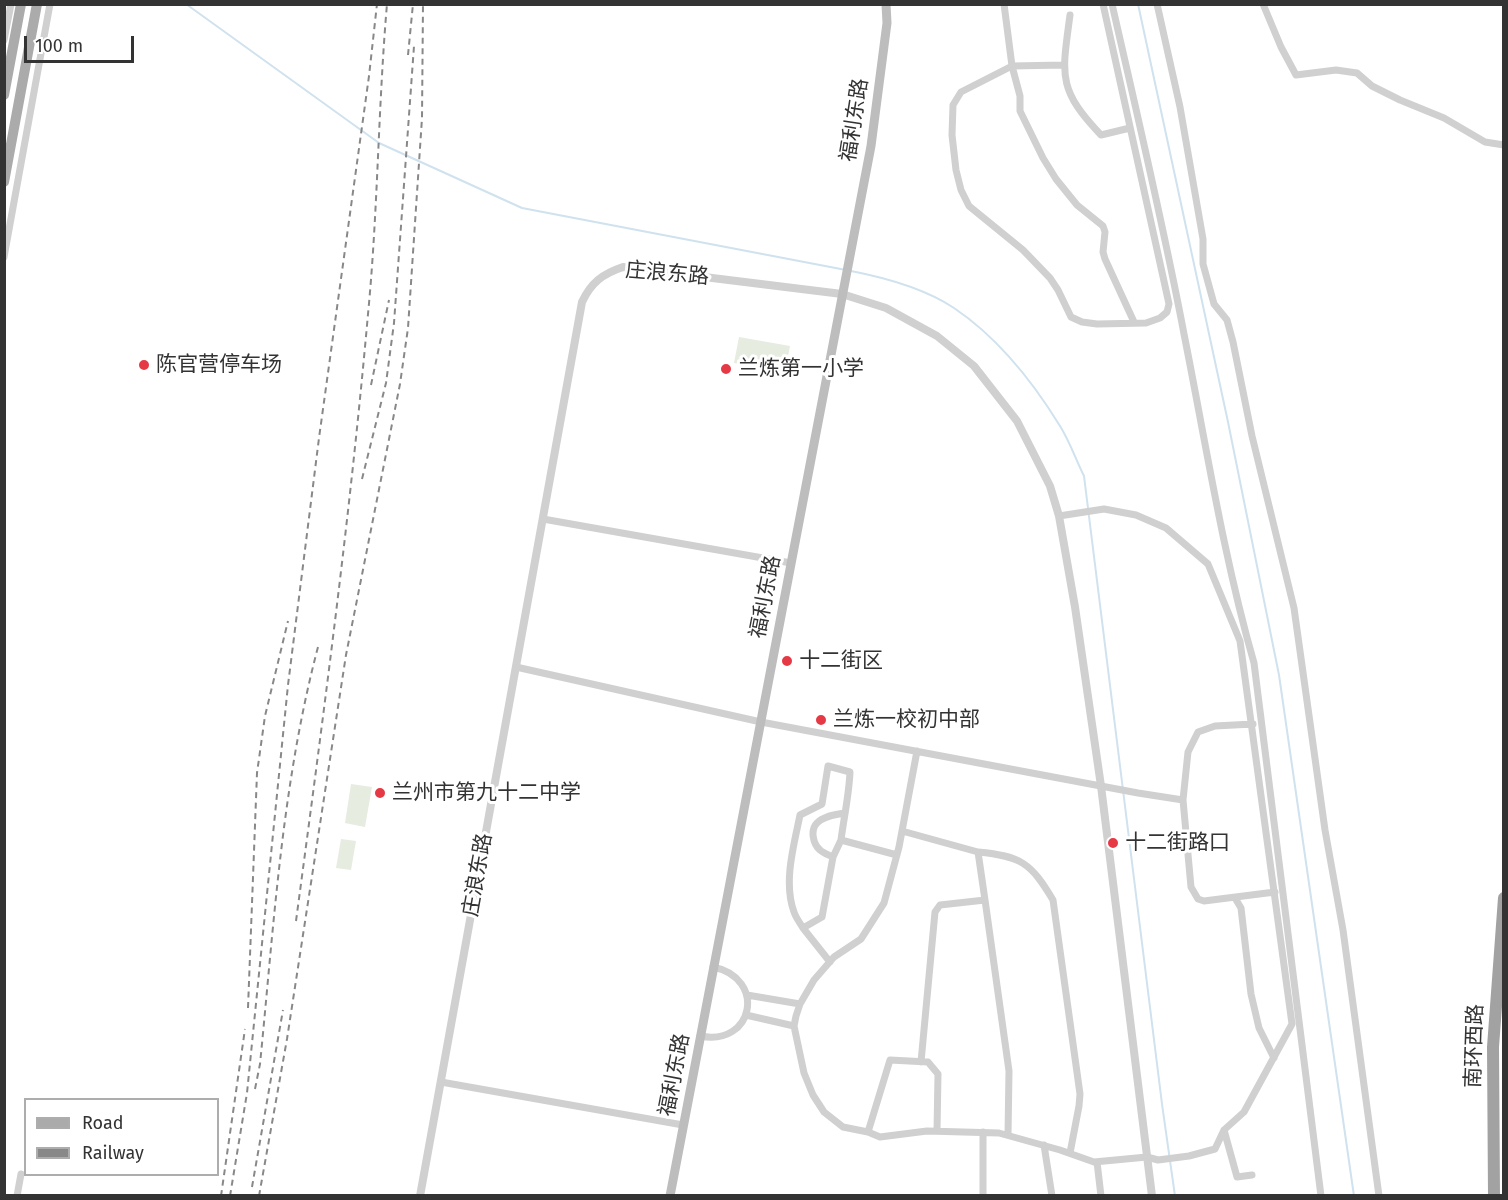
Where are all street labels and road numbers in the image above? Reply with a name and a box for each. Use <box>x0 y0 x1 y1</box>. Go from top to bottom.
street label: 福利东路 <box>836 77 874 163</box>
street label: 庄浪东路 <box>624 258 710 290</box>
street label: 福利东路 <box>746 553 786 641</box>
street label: 庄浪东路 <box>458 831 498 919</box>
street label: 南环西路 <box>1461 1004 1489 1088</box>
street label: 福利东路 <box>655 1031 695 1119</box>

